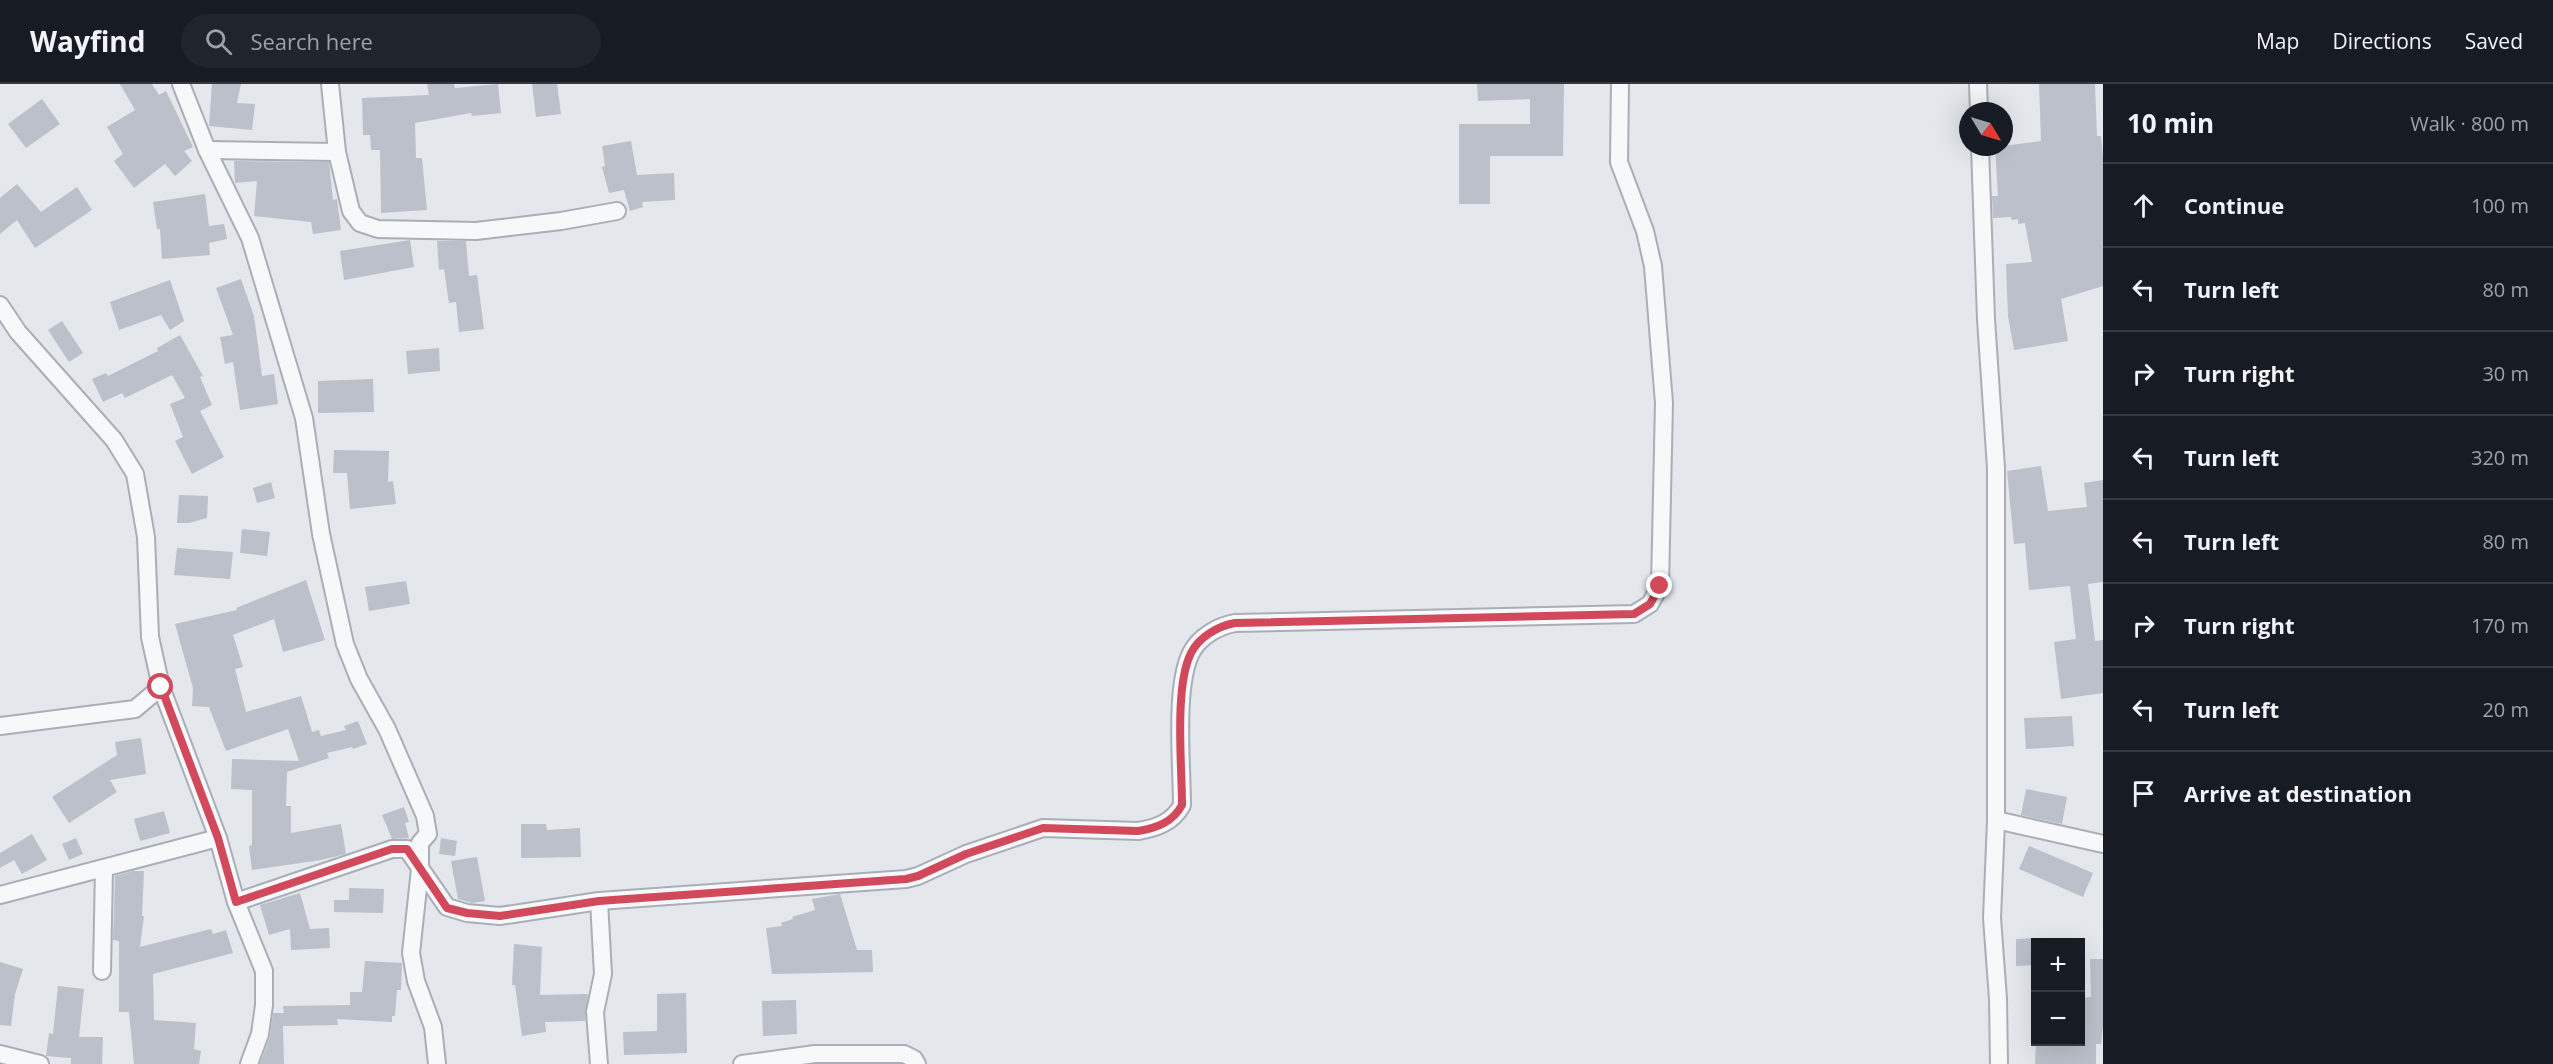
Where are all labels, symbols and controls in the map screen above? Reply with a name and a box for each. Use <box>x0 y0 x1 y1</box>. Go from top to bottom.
search box <box>181 14 601 68</box>
text: Wayfind <box>30 22 145 60</box>
icon: search <box>202 25 235 58</box>
text: Search here <box>250 26 373 56</box>
text: Map <box>2256 27 2299 55</box>
text: Directions <box>2332 27 2432 55</box>
text: Saved <box>2465 27 2523 55</box>
north arrow <box>1959 102 2013 156</box>
text: 10 min <box>2127 105 2214 141</box>
text: Walk · 800 m <box>2410 110 2529 137</box>
icon: ahead <box>2127 189 2160 222</box>
text: Continue <box>2184 190 2284 220</box>
text: 100 m <box>2471 192 2529 219</box>
icon: left <box>2127 273 2160 306</box>
text: Turn left <box>2184 274 2279 304</box>
text: 80 m <box>2482 276 2529 303</box>
icon: right <box>2127 357 2160 390</box>
text: Turn right <box>2184 358 2295 388</box>
text: 30 m <box>2482 360 2529 387</box>
icon: left <box>2127 441 2160 474</box>
text: Turn left <box>2184 442 2279 472</box>
text: 320 m <box>2471 444 2529 471</box>
icon: left <box>2127 525 2160 558</box>
text: Turn left <box>2184 526 2279 556</box>
text: 80 m <box>2482 528 2529 555</box>
route end <box>1646 572 1672 598</box>
icon: right <box>2127 609 2160 642</box>
text: Turn right <box>2184 610 2295 640</box>
text: 170 m <box>2471 612 2529 639</box>
route start <box>147 673 173 699</box>
icon: left <box>2127 693 2160 726</box>
text: Turn left <box>2184 694 2279 724</box>
text: 20 m <box>2482 696 2529 723</box>
icon: arrive <box>2127 777 2160 810</box>
text: Arrive at destination <box>2184 778 2412 808</box>
map controls <box>2031 938 2085 1046</box>
button: + <box>2031 938 2085 992</box>
button: − <box>2031 992 2085 1046</box>

